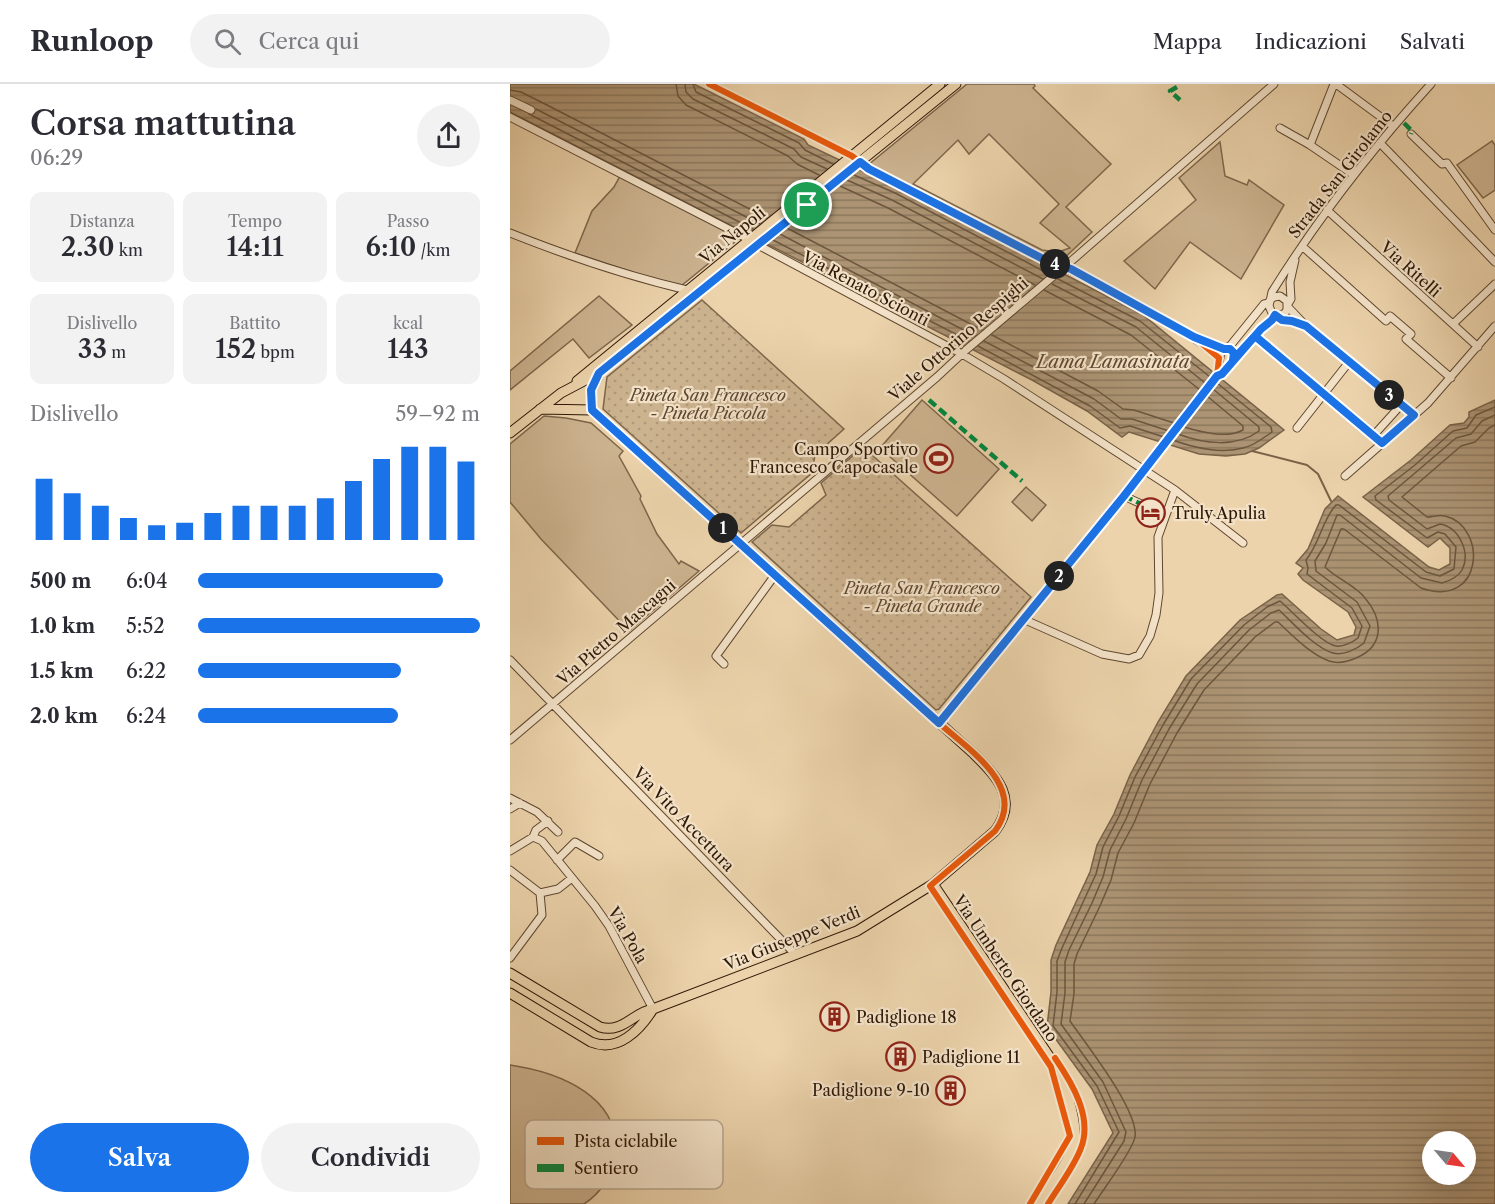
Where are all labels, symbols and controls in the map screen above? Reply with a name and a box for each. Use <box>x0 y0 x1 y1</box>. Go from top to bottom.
search box <box>190 14 610 68</box>
text: Runloop <box>30 24 154 58</box>
icon: search <box>211 25 244 58</box>
text: Cerca qui <box>259 28 359 55</box>
text: Mappa <box>1153 29 1222 54</box>
text: Indicazioni <box>1255 29 1367 54</box>
text: Salvati <box>1400 29 1465 54</box>
text: Corsa mattutina <box>30 103 296 144</box>
button: share <box>417 104 480 167</box>
street label: Strada San Girolamo <box>1284 106 1396 242</box>
text: 06:29 <box>30 146 83 170</box>
pin <box>781 179 832 230</box>
icon: arrive <box>790 188 823 221</box>
street label: Via Napoli <box>694 202 769 268</box>
text: Distanza <box>69 211 135 231</box>
text: Tempo <box>228 211 282 231</box>
text: Passo <box>387 211 429 231</box>
text: 2.30 <box>61 231 114 263</box>
text: 14:11 <box>226 231 284 263</box>
text: 6:10 <box>365 231 416 263</box>
street label: Via Ritelli <box>1376 236 1445 301</box>
text: km <box>114 240 143 260</box>
text: /km <box>416 240 451 260</box>
street label: Via Renato Scionti <box>798 246 933 330</box>
pin: 4 <box>1040 249 1070 279</box>
text: 4 <box>1050 254 1060 274</box>
street label: Viale Ottorino Respighi <box>883 273 1032 406</box>
text: Dislivello <box>67 313 137 333</box>
text: Battito <box>229 313 281 333</box>
text: kcal <box>393 313 423 333</box>
text: 33 <box>78 333 107 365</box>
text: 152 <box>215 333 256 365</box>
text: 143 <box>387 333 429 365</box>
text: m <box>107 342 126 362</box>
text: bpm <box>256 342 295 362</box>
water label: Lama Lamasinata <box>1035 351 1190 373</box>
pin: 3 <box>1374 380 1404 410</box>
park label: Pineta San Francesco - Pineta Piccola <box>628 385 786 423</box>
text: 3 <box>1384 385 1394 405</box>
text: Dislivello <box>30 402 118 426</box>
text: 59–92 m <box>395 402 480 426</box>
place label: Campo Sportivo Francesco Capocasale <box>749 439 918 477</box>
sports icon: Campo Sportivo Francesco Capocasale <box>923 442 955 474</box>
hotel icon: Truly Apulia <box>1135 497 1167 529</box>
place label: Truly Apulia <box>1172 503 1266 523</box>
pin: 1 <box>708 513 738 543</box>
text: 1 <box>719 518 727 538</box>
pin: 2 <box>1044 561 1074 591</box>
text: 2 <box>1054 566 1064 586</box>
text: 500 m <box>30 569 91 593</box>
text: 6:04 <box>126 569 168 593</box>
street label: Via Pietro Mascagni <box>552 575 680 690</box>
park label: Pineta San Francesco - Pineta Grande <box>842 578 1000 616</box>
text: 1.0 km <box>30 614 95 638</box>
text: 5:52 <box>126 614 165 638</box>
text: 1.5 km <box>30 659 94 683</box>
text: 6:22 <box>126 659 166 683</box>
text: 2.0 km <box>30 704 98 728</box>
text: 6:24 <box>126 704 166 728</box>
street label: Via Vito Accettura <box>628 762 739 876</box>
street label: Via Umberto Giordano <box>949 890 1063 1045</box>
street label: Via Pola <box>603 902 652 967</box>
street label: Via Giuseppe Verdi <box>720 902 863 975</box>
building icon: Padiglione 18 <box>819 1001 851 1033</box>
place label: Padiglione 18 <box>856 1007 957 1027</box>
building icon: Padiglione 11 <box>885 1041 917 1073</box>
place label: Padiglione 11 <box>922 1047 1020 1067</box>
building icon: Padiglione 9-10 <box>935 1074 967 1106</box>
place label: Padiglione 9-10 <box>812 1080 930 1100</box>
legend <box>525 1120 723 1189</box>
button: Salva <box>30 1123 249 1192</box>
button: Condividi <box>261 1123 480 1192</box>
text: Pista ciclabile <box>574 1131 678 1151</box>
north arrow <box>1422 1131 1476 1185</box>
map controls <box>1422 1131 1476 1185</box>
text: Sentiero <box>574 1158 639 1178</box>

